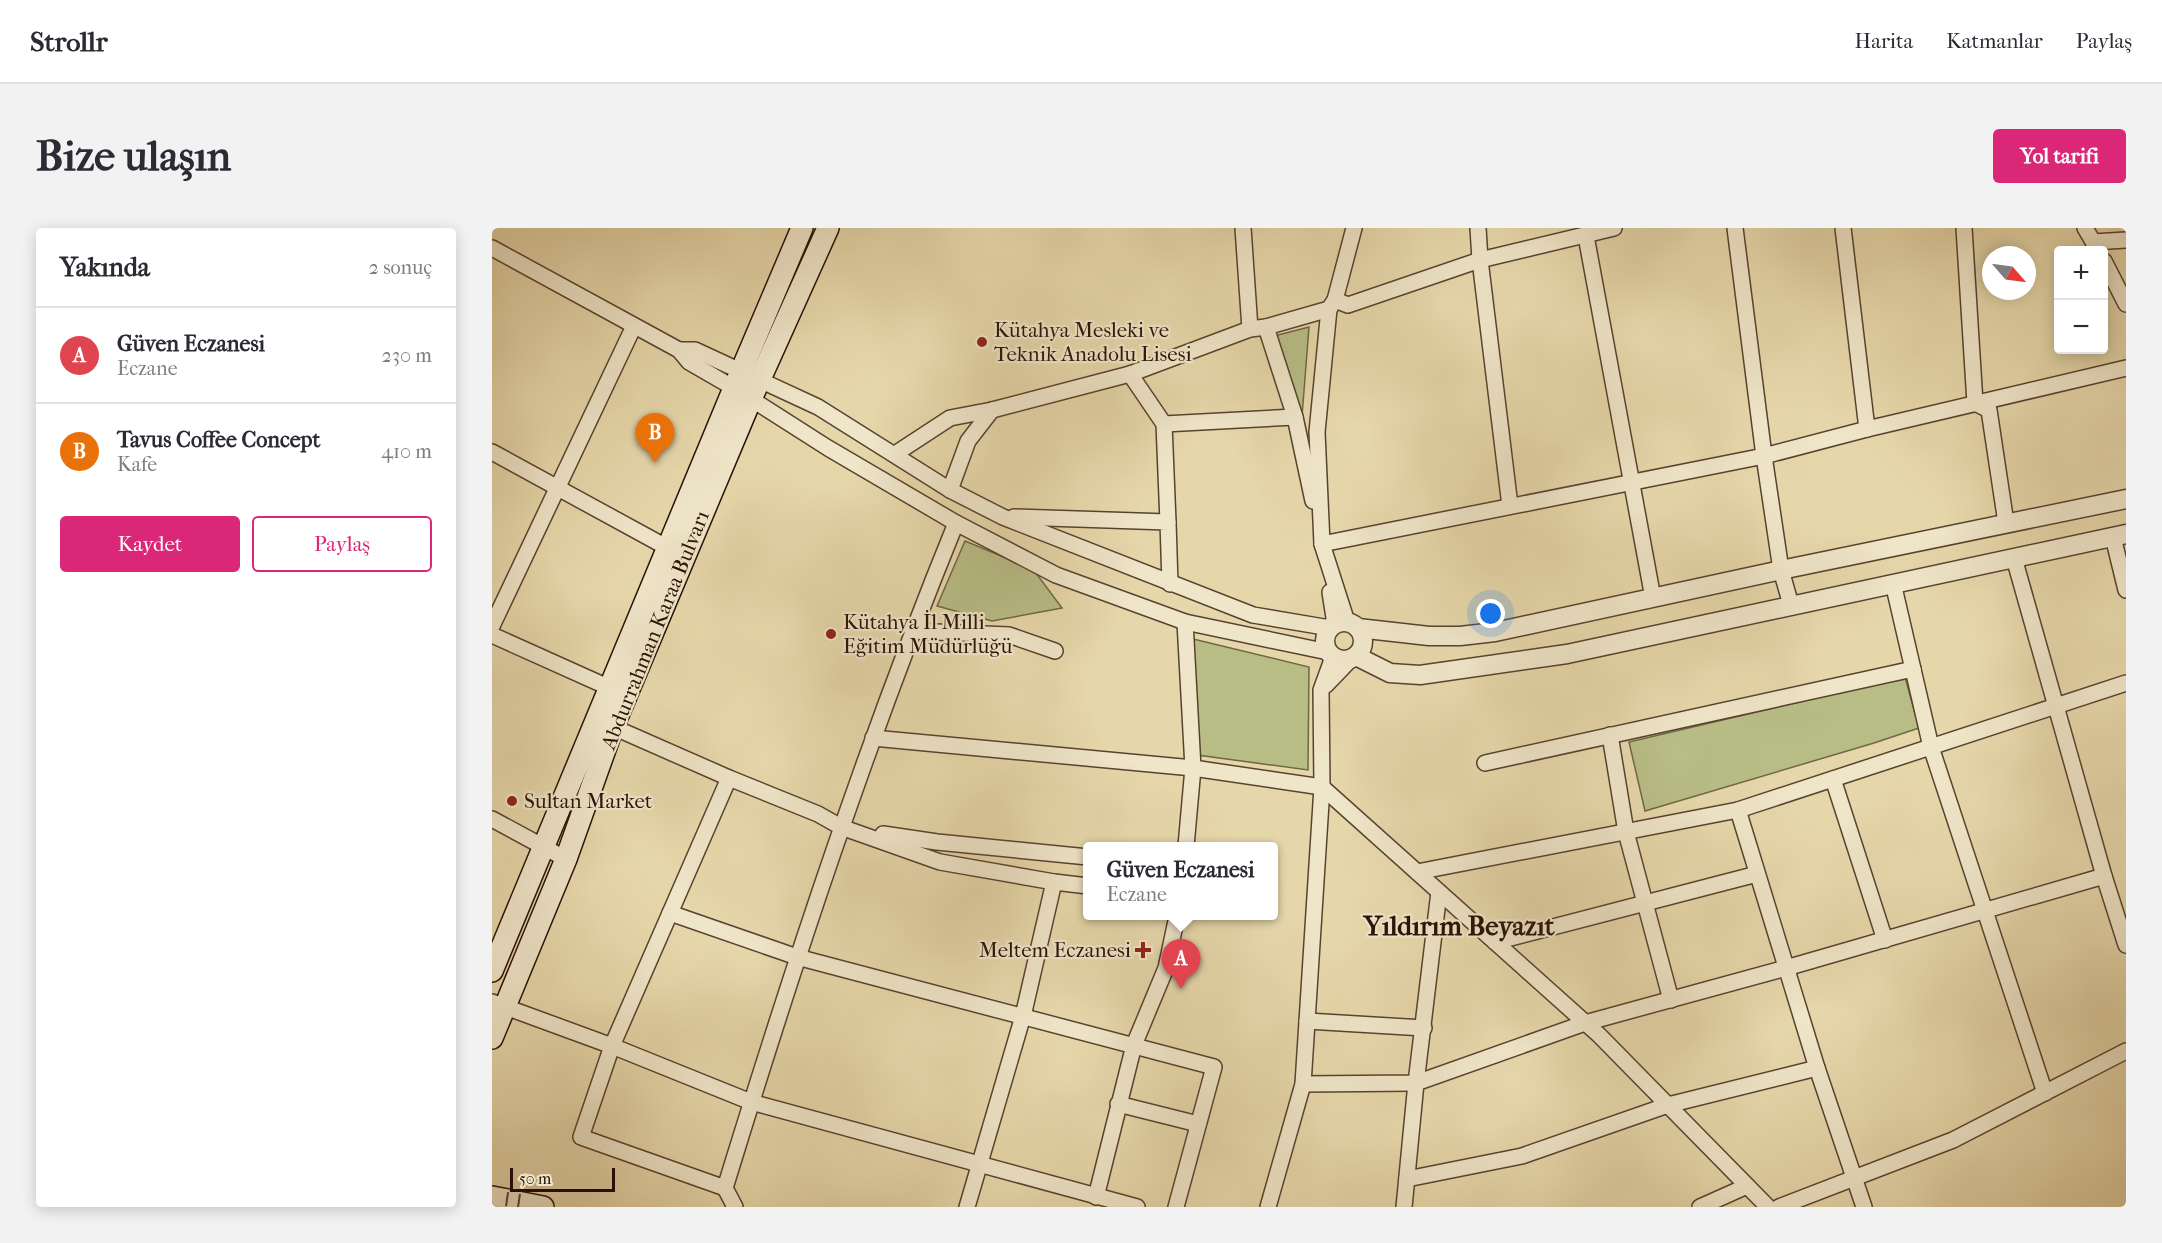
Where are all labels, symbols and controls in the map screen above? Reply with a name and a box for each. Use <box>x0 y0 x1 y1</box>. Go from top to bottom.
text: Strollr <box>30 25 108 58</box>
text: Harita <box>1855 29 1913 53</box>
text: Katmanlar <box>1946 29 2043 53</box>
text: Paylaş <box>2076 29 2132 53</box>
button: Yol tarifi <box>1993 129 2126 183</box>
text: Bize ulaşın <box>36 132 231 181</box>
north arrow <box>1982 246 2036 300</box>
map controls <box>2054 246 2108 354</box>
button: + <box>2054 246 2108 300</box>
text: Yakında <box>60 252 150 283</box>
text: 2 sonuç <box>369 256 432 279</box>
button: − <box>2054 300 2108 354</box>
place label: Kütahya Mesleki ve Teknik Anadolu Lisesi <box>994 318 1192 366</box>
text: Güven Eczanesi <box>117 331 265 357</box>
marker: Kütahya Mesleki ve Teknik Anadolu Lisesi <box>975 335 989 349</box>
text: A <box>73 344 86 367</box>
text: 230 m <box>382 344 432 367</box>
text: Eczane <box>117 357 178 380</box>
pin: B <box>636 414 674 463</box>
text: Tavus Coffee Concept <box>117 427 320 453</box>
text: B <box>73 440 86 463</box>
text: 410 m <box>381 440 432 463</box>
text: Kafe <box>117 453 157 476</box>
street label: Abdurrahman Karaa Bulvarı <box>596 507 714 754</box>
button: Kaydet <box>60 516 240 572</box>
button: Paylaş <box>252 516 432 572</box>
your location <box>1476 599 1505 628</box>
place label: Kütahya İl Milli Eğitim Müdürlüğü <box>843 610 1013 658</box>
marker: Kütahya İl Milli Eğitim Müdürlüğü <box>824 627 838 641</box>
place label: Sultan Market <box>524 789 653 813</box>
marker: Sultan Market <box>505 794 519 808</box>
popup <box>1083 842 1278 920</box>
text: Güven Eczanesi <box>1106 857 1255 883</box>
text: Eczane <box>1106 883 1167 906</box>
district label: Yıldırım Beyazıt <box>1362 910 1555 942</box>
place label: Meltem Eczanesi <box>979 938 1131 962</box>
pin: A <box>1162 940 1200 989</box>
marker: Meltem Eczanesi <box>1136 943 1150 957</box>
scale bar <box>510 1165 615 1192</box>
text: 50 m <box>519 1169 551 1188</box>

